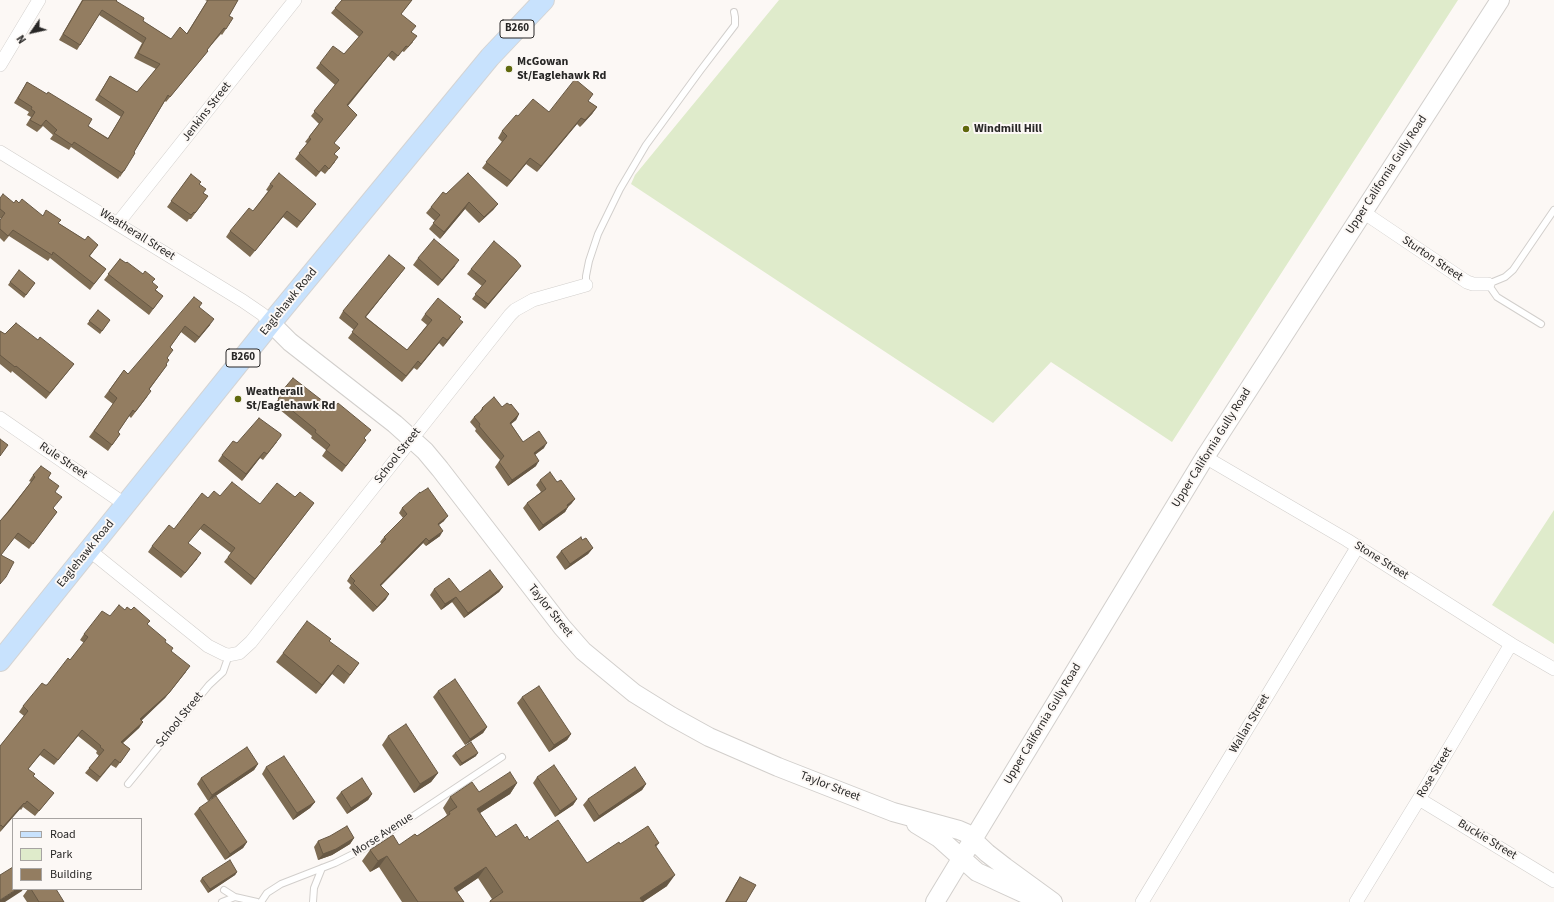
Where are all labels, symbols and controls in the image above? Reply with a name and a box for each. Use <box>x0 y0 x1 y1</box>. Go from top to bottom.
north arrow <box>12 12 52 52</box>
road number: B260 <box>500 20 534 38</box>
text: N <box>13 32 30 46</box>
place label: McGowan St/Eaglehawk Rd <box>517 55 606 83</box>
marker: McGowan St/Eaglehawk Rd <box>504 64 514 74</box>
street label: Jenkins Street <box>179 80 235 144</box>
street label: Upper California Gully Road <box>1343 113 1431 237</box>
place label: Windmill Hill <box>974 122 1042 136</box>
marker: Windmill Hill <box>961 124 971 134</box>
street label: Weatherall Street <box>97 206 177 264</box>
street label: Sturton Street <box>1399 233 1465 285</box>
street label: Eaglehawk Road <box>257 265 321 339</box>
road number: B260 <box>226 349 260 367</box>
place label: Weatherall St/Eaglehawk Rd <box>246 385 335 413</box>
street label: Upper California Gully Road <box>1169 386 1255 510</box>
marker: Weatherall St/Eaglehawk Rd <box>233 394 243 404</box>
street label: School Street <box>372 425 424 487</box>
street label: Rule Street <box>36 440 90 482</box>
street label: Eaglehawk Road <box>54 517 118 591</box>
street label: Stone Street <box>1351 539 1411 583</box>
street label: Taylor Street <box>524 582 576 640</box>
street label: Upper California Gully Road <box>1001 661 1085 787</box>
street label: School Street <box>153 689 207 751</box>
street label: Wallan Street <box>1227 692 1273 756</box>
street label: Rose Street <box>1414 745 1456 801</box>
street label: Taylor Street <box>798 769 862 805</box>
street label: Morse Avenue <box>350 810 416 860</box>
street label: Buckie Street <box>1455 817 1519 863</box>
legend <box>12 818 142 890</box>
text: Road <box>50 826 76 843</box>
text: Park <box>50 846 72 863</box>
text: Building <box>50 866 92 883</box>

